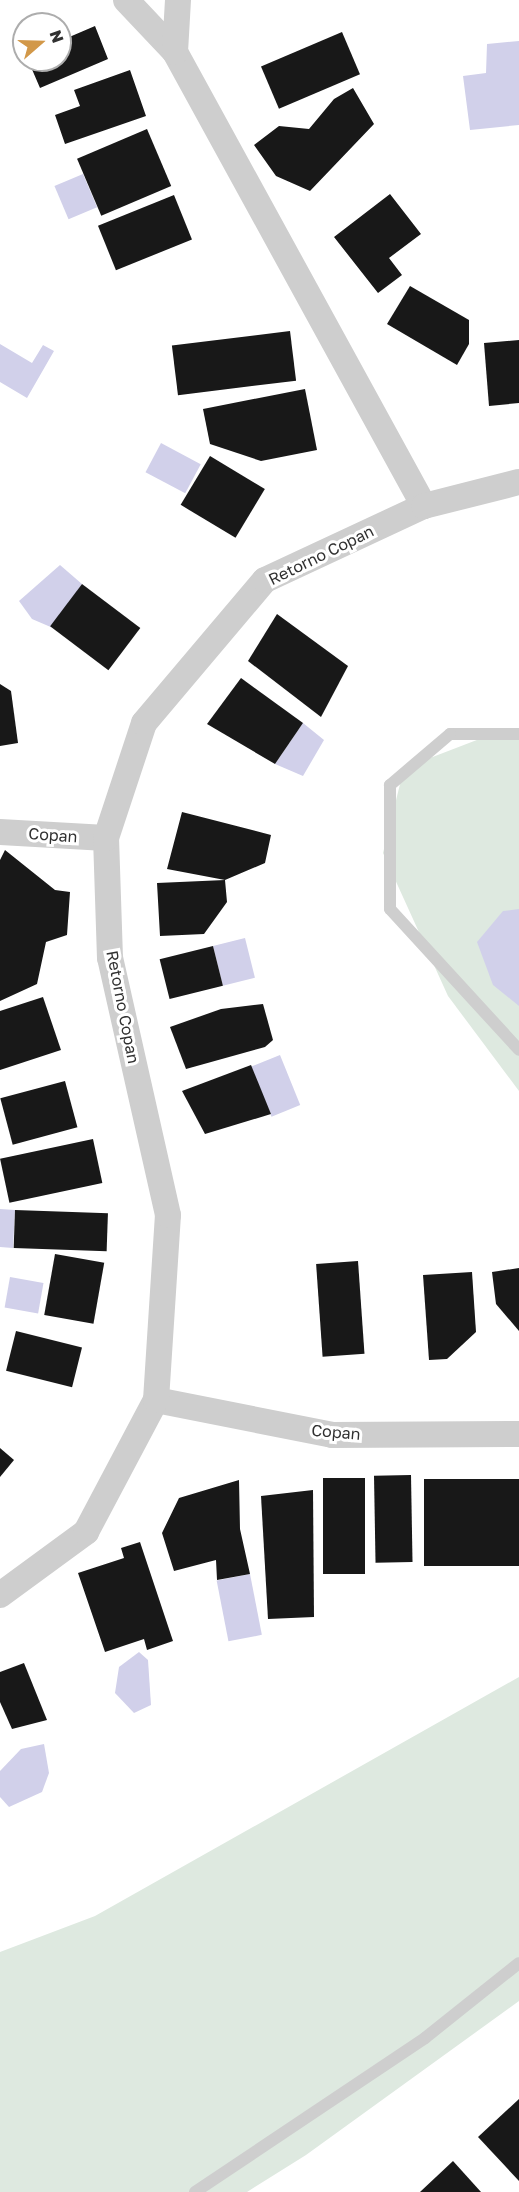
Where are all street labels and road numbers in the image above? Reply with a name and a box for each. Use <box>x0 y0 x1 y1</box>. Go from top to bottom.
street label: Retorno Copan <box>265 521 377 589</box>
street label: Copan <box>28 824 78 846</box>
street label: Retorno Copan <box>103 949 143 1065</box>
street label: Copan <box>311 1420 361 1444</box>

